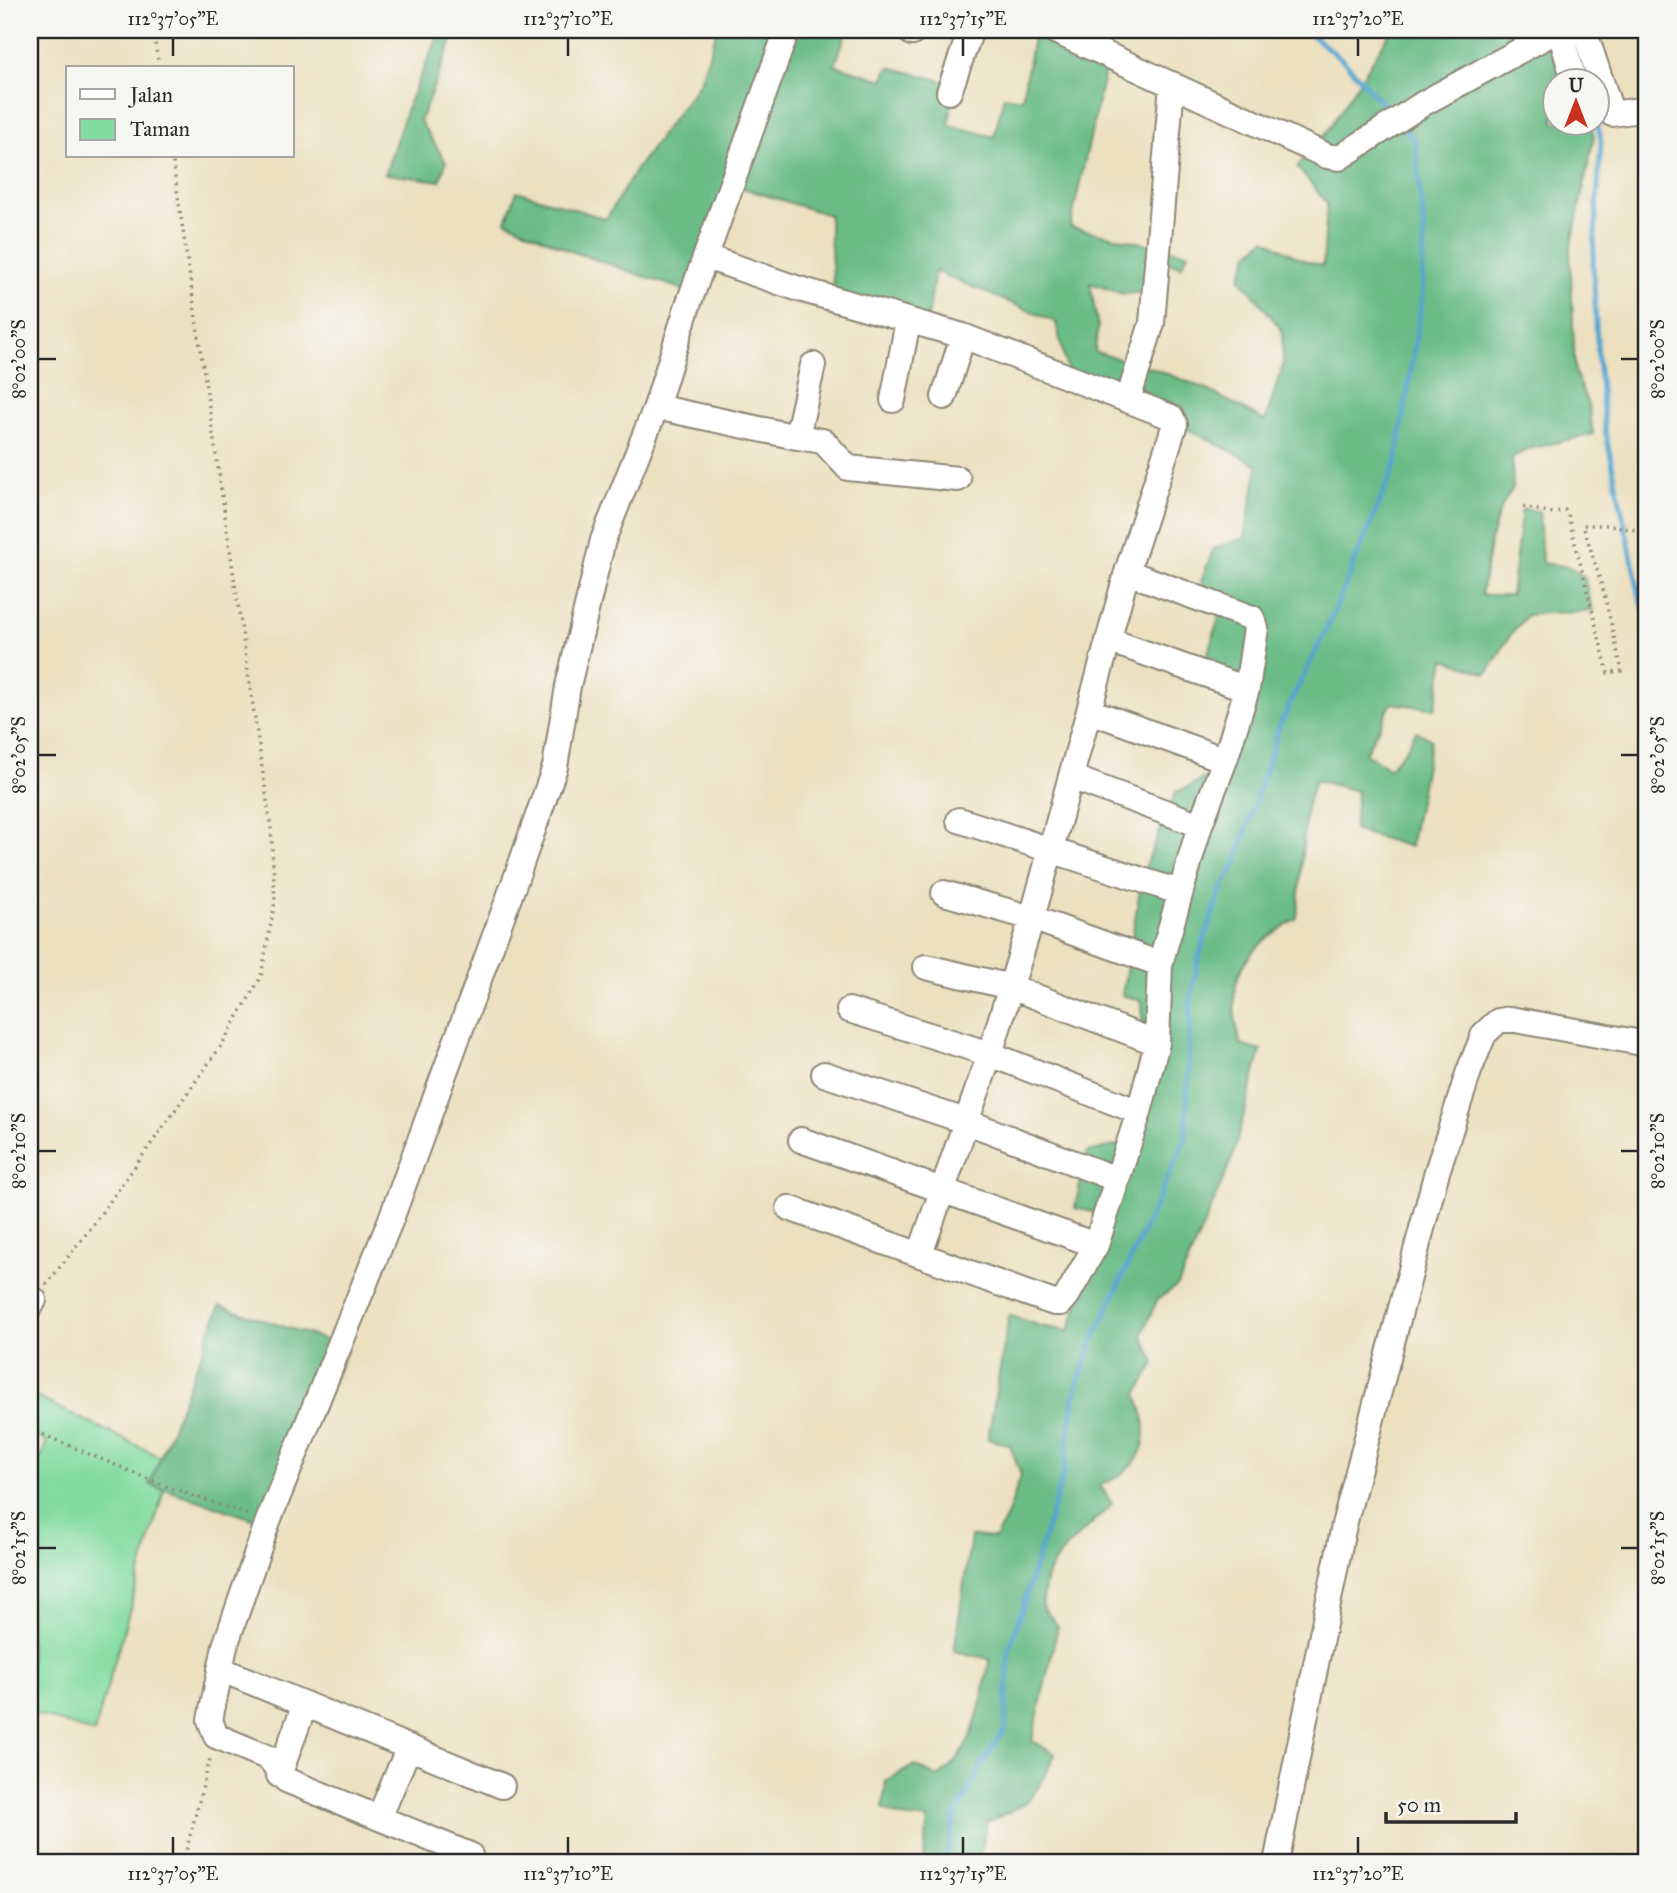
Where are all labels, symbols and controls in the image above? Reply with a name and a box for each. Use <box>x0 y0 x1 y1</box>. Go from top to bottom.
text: 112°37'05"E <box>127 8 219 30</box>
text: 112°37'10"E <box>523 8 613 30</box>
text: 112°37'15"E <box>919 8 1007 30</box>
text: 112°37'20"E <box>1312 8 1404 30</box>
legend <box>66 66 294 158</box>
north arrow <box>1540 66 1610 136</box>
text: U <box>1568 74 1584 97</box>
text: Jalan <box>128 82 173 108</box>
text: Taman <box>130 116 190 142</box>
text: 8°02'00"S <box>8 319 30 399</box>
text: 8°02'00"S <box>1647 319 1669 399</box>
text: 8°02'05"S <box>8 716 30 794</box>
text: 8°02'05"S <box>1647 716 1669 794</box>
text: 8°02'10"S <box>8 1113 30 1189</box>
text: 8°02'10"S <box>1647 1113 1669 1189</box>
text: 8°02'15"S <box>8 1511 30 1585</box>
text: 8°02'15"S <box>1647 1511 1669 1585</box>
scale bar <box>1386 1781 1516 1825</box>
text: 50 m <box>1397 1792 1442 1818</box>
text: 112°37'05"E <box>127 1863 219 1885</box>
text: 112°37'10"E <box>523 1863 613 1885</box>
text: 112°37'15"E <box>919 1863 1007 1885</box>
text: 112°37'20"E <box>1312 1863 1404 1885</box>

